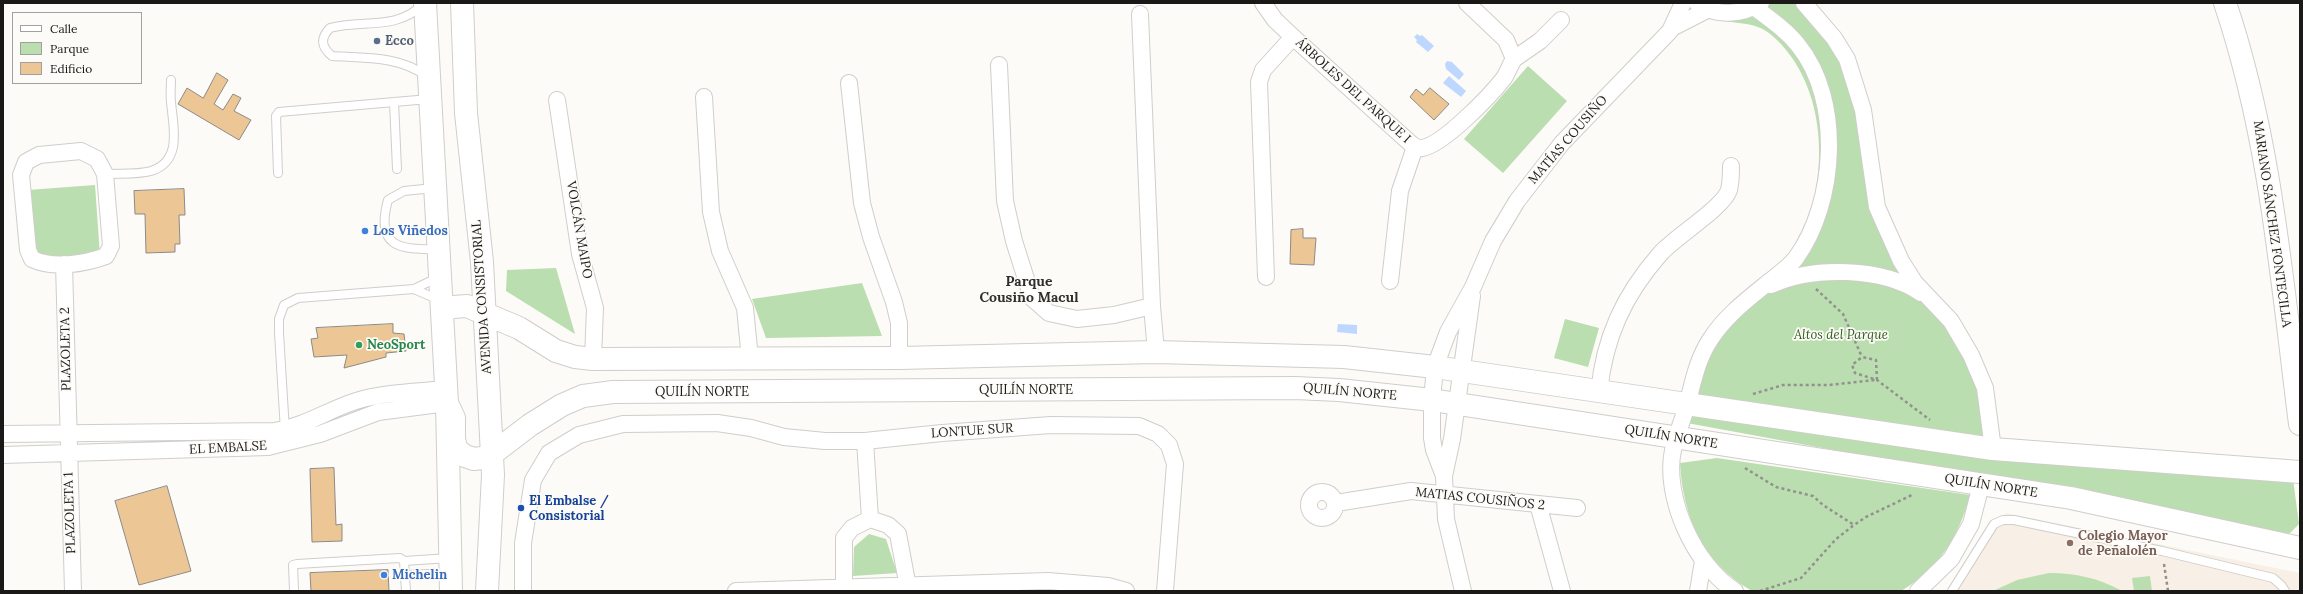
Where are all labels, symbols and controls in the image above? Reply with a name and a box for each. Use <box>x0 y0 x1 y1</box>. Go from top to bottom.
legend <box>12 12 142 84</box>
text: Calle <box>50 21 78 36</box>
place label: Ecco <box>385 33 414 49</box>
street label: ÁRBOLES DEL PARQUE I <box>1292 35 1414 147</box>
marker: Ecco <box>372 36 382 46</box>
text: Parque <box>50 41 89 56</box>
text: Edificio <box>50 61 92 76</box>
street label: MATÍAS COUSIÑO <box>1525 92 1611 188</box>
street label: MARIANO SÁNCHEZ FONTECILLA <box>2250 120 2294 328</box>
street label: VOLCÁN MAIPO <box>563 180 595 280</box>
street label: AVENIDA CONSISTORIAL <box>469 219 495 375</box>
place label: Los Viñedos <box>373 223 448 239</box>
marker: Los Viñedos <box>360 226 370 236</box>
district label: Parque Cousiño Macul <box>979 274 1079 306</box>
street label: PLAZOLETA 2 <box>57 307 75 391</box>
park label: Altos del Parque <box>1794 327 1888 343</box>
place label: NeoSport <box>367 337 425 353</box>
marker: NeoSport <box>354 340 364 350</box>
street label: QUILÍN NORTE <box>1302 380 1398 404</box>
street label: QUILÍN NORTE <box>979 382 1073 398</box>
street label: QUILÍN NORTE <box>655 384 749 400</box>
street label: LONTUE SUR <box>930 420 1014 442</box>
street label: QUILÍN NORTE <box>1623 422 1719 452</box>
street label: EL EMBALSE <box>189 438 267 458</box>
street label: QUILÍN NORTE <box>1943 471 2039 501</box>
street label: PLAZOLETA 1 <box>61 472 79 554</box>
street label: MATIAS COUSIÑOS 2 <box>1414 484 1546 514</box>
place label: El Embalse / Consistorial <box>529 493 609 524</box>
marker: El Embalse / Consistorial <box>516 503 526 513</box>
place label: Colegio Mayor de Peñalolén <box>2078 528 2168 559</box>
marker: Colegio Mayor de Peñalolén <box>2065 538 2075 548</box>
place label: Michelin <box>392 567 447 583</box>
marker: Michelin <box>379 570 389 580</box>

